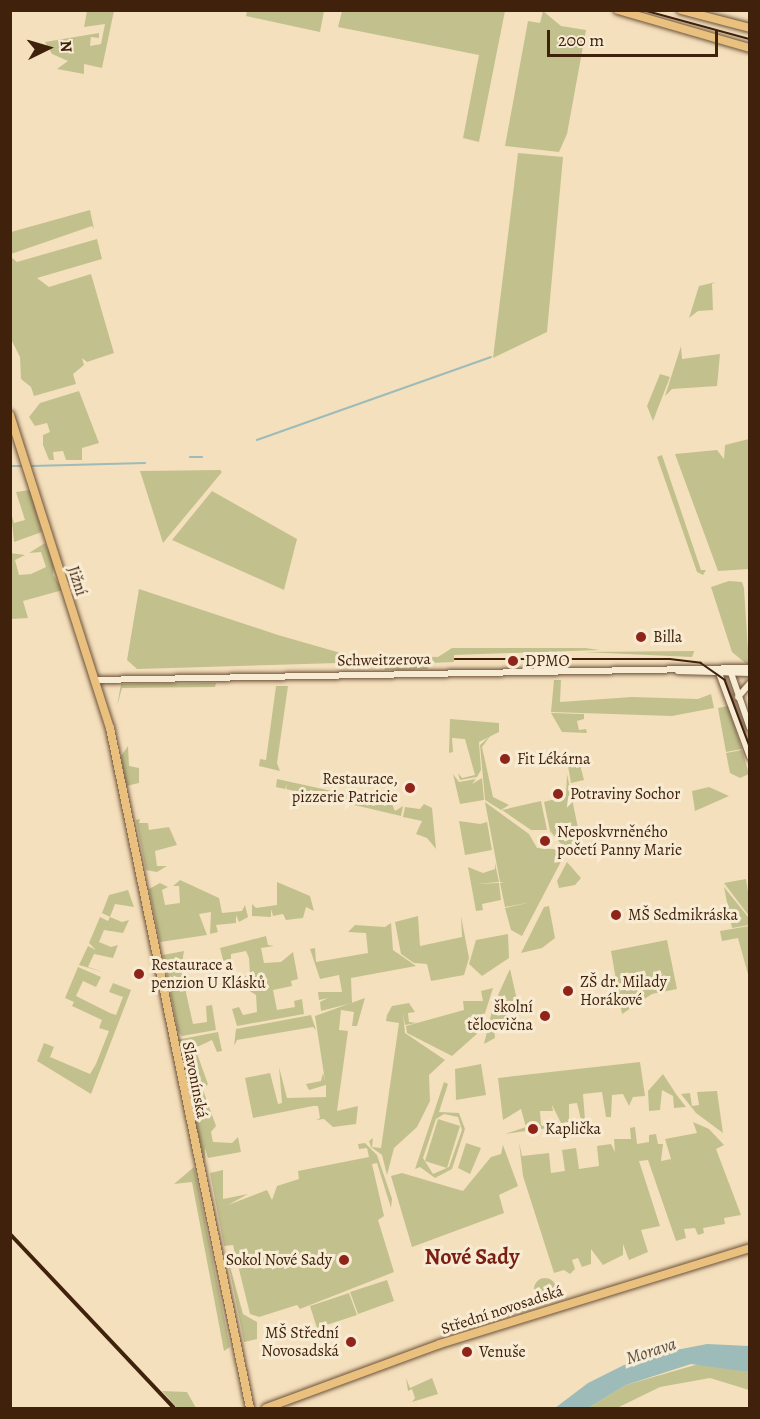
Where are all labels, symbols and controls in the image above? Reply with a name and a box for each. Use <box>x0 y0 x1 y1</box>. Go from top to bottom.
north arrow <box>18 18 78 78</box>
scale bar <box>550 18 721 56</box>
text: 200 m <box>558 28 604 52</box>
text: N <box>54 40 77 53</box>
street label: Jižní <box>63 564 91 598</box>
place label: Billa <box>653 627 682 647</box>
marker: Billa <box>634 630 648 644</box>
street label: Schweitzerova <box>337 650 431 670</box>
place label: DPMO <box>525 651 570 671</box>
marker: DPMO <box>506 654 520 668</box>
place label: Fit Lékárna <box>517 749 591 769</box>
marker: Fit Lékárna <box>498 752 512 766</box>
place label: Restaurace, pizzerie Patricie <box>292 769 398 807</box>
marker: Restaurace, pizzerie Patricie <box>403 781 417 795</box>
place label: Potraviny Sochor <box>570 784 680 804</box>
marker: Potraviny Sochor <box>551 787 565 801</box>
place label: Neposkvrněného početí Panny Marie <box>557 822 682 860</box>
marker: Neposkvrněného početí Panny Marie <box>538 834 552 848</box>
place label: MŠ Sedmikráska <box>628 905 738 925</box>
marker: MŠ Sedmikráska <box>609 908 623 922</box>
place label: Restaurace a penzion U Klásků <box>151 955 266 993</box>
marker: Restaurace a penzion U Klásků <box>132 967 146 981</box>
place label: ZŠ dr. Milady Horákové <box>580 972 667 1010</box>
marker: ZŠ dr. Milady Horákové <box>561 984 575 998</box>
place label: školní tělocvična <box>467 997 533 1035</box>
marker: školní tělocvična <box>538 1009 552 1023</box>
street label: Slavonínská <box>178 1040 212 1120</box>
place label: Kaplička <box>545 1119 601 1139</box>
marker: Kaplička <box>526 1122 540 1136</box>
district label: Nové Sady <box>425 1245 519 1271</box>
place label: Sokol Nové Sady <box>226 1250 332 1270</box>
marker: Sokol Nové Sady <box>337 1253 351 1267</box>
street label: Střední novosadská <box>439 1281 565 1339</box>
place label: MŠ Střední Novosadská <box>261 1323 339 1361</box>
water label: Morava <box>623 1333 679 1369</box>
marker: MŠ Střední Novosadská <box>344 1335 358 1349</box>
place label: Venuše <box>479 1342 526 1362</box>
marker: Venuše <box>460 1345 474 1359</box>

